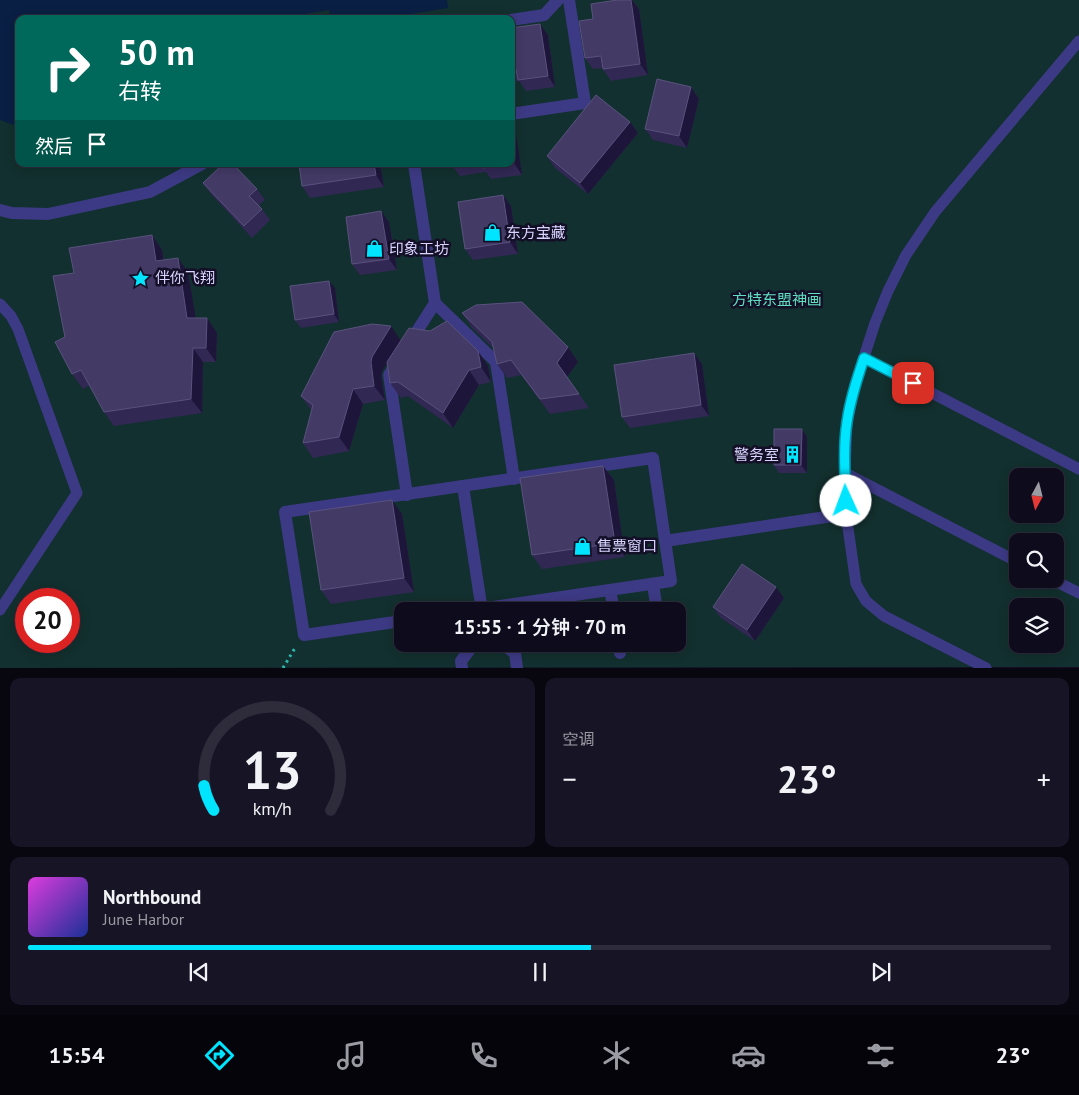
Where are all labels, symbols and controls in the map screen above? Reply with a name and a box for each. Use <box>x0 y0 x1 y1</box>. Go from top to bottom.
text: 50 m <box>118 29 195 75</box>
icon: right <box>35 35 100 100</box>
text: 右转 <box>118 77 162 105</box>
icon: arrive <box>83 130 111 158</box>
text: 然后 <box>35 134 73 158</box>
shop icon: 东方宝藏 <box>482 223 502 243</box>
place label: 东方宝藏 <box>506 223 566 242</box>
shop icon: 印象工坊 <box>365 239 385 259</box>
place label: 印象工坊 <box>389 239 449 258</box>
place icon: 伴你飞翔 <box>131 268 151 288</box>
place label: 伴你飞翔 <box>155 268 215 287</box>
park label: 方特东盟神画 <box>732 290 822 309</box>
pin <box>892 362 934 404</box>
icon: arrive <box>899 369 927 397</box>
place label: 警务室 <box>734 445 779 464</box>
building icon: 警务室 <box>783 445 803 465</box>
north arrow <box>1009 468 1064 522</box>
map controls <box>1009 468 1064 653</box>
position arrow <box>819 474 871 526</box>
button: search <box>1009 533 1064 588</box>
shop icon: 售票窗口 <box>573 536 593 556</box>
place label: 售票窗口 <box>597 536 657 555</box>
speed limit sign: 20 <box>15 588 80 653</box>
button: layers <box>1009 598 1064 653</box>
text: 15:55 · 1 分钟 · 70 m <box>454 615 626 639</box>
text: 空调 <box>563 729 595 749</box>
text: 13 <box>243 736 302 803</box>
text: 23° <box>777 754 837 803</box>
text: − <box>563 760 577 797</box>
text: + <box>1037 760 1051 797</box>
text: km/h <box>253 797 292 820</box>
text: Northbound <box>103 885 201 909</box>
text: June Harbor <box>103 909 184 929</box>
icon: previous <box>185 958 213 986</box>
icon: pause <box>526 958 554 986</box>
icon: next <box>867 958 895 986</box>
icon: directions <box>202 1038 237 1073</box>
icon: music <box>334 1038 369 1073</box>
icon: phone <box>466 1038 501 1073</box>
icon: climate <box>599 1038 634 1073</box>
icon: car <box>731 1038 766 1073</box>
icon: filters <box>863 1038 898 1073</box>
text: 15:54 <box>49 1041 104 1069</box>
text: 23° <box>996 1041 1030 1069</box>

